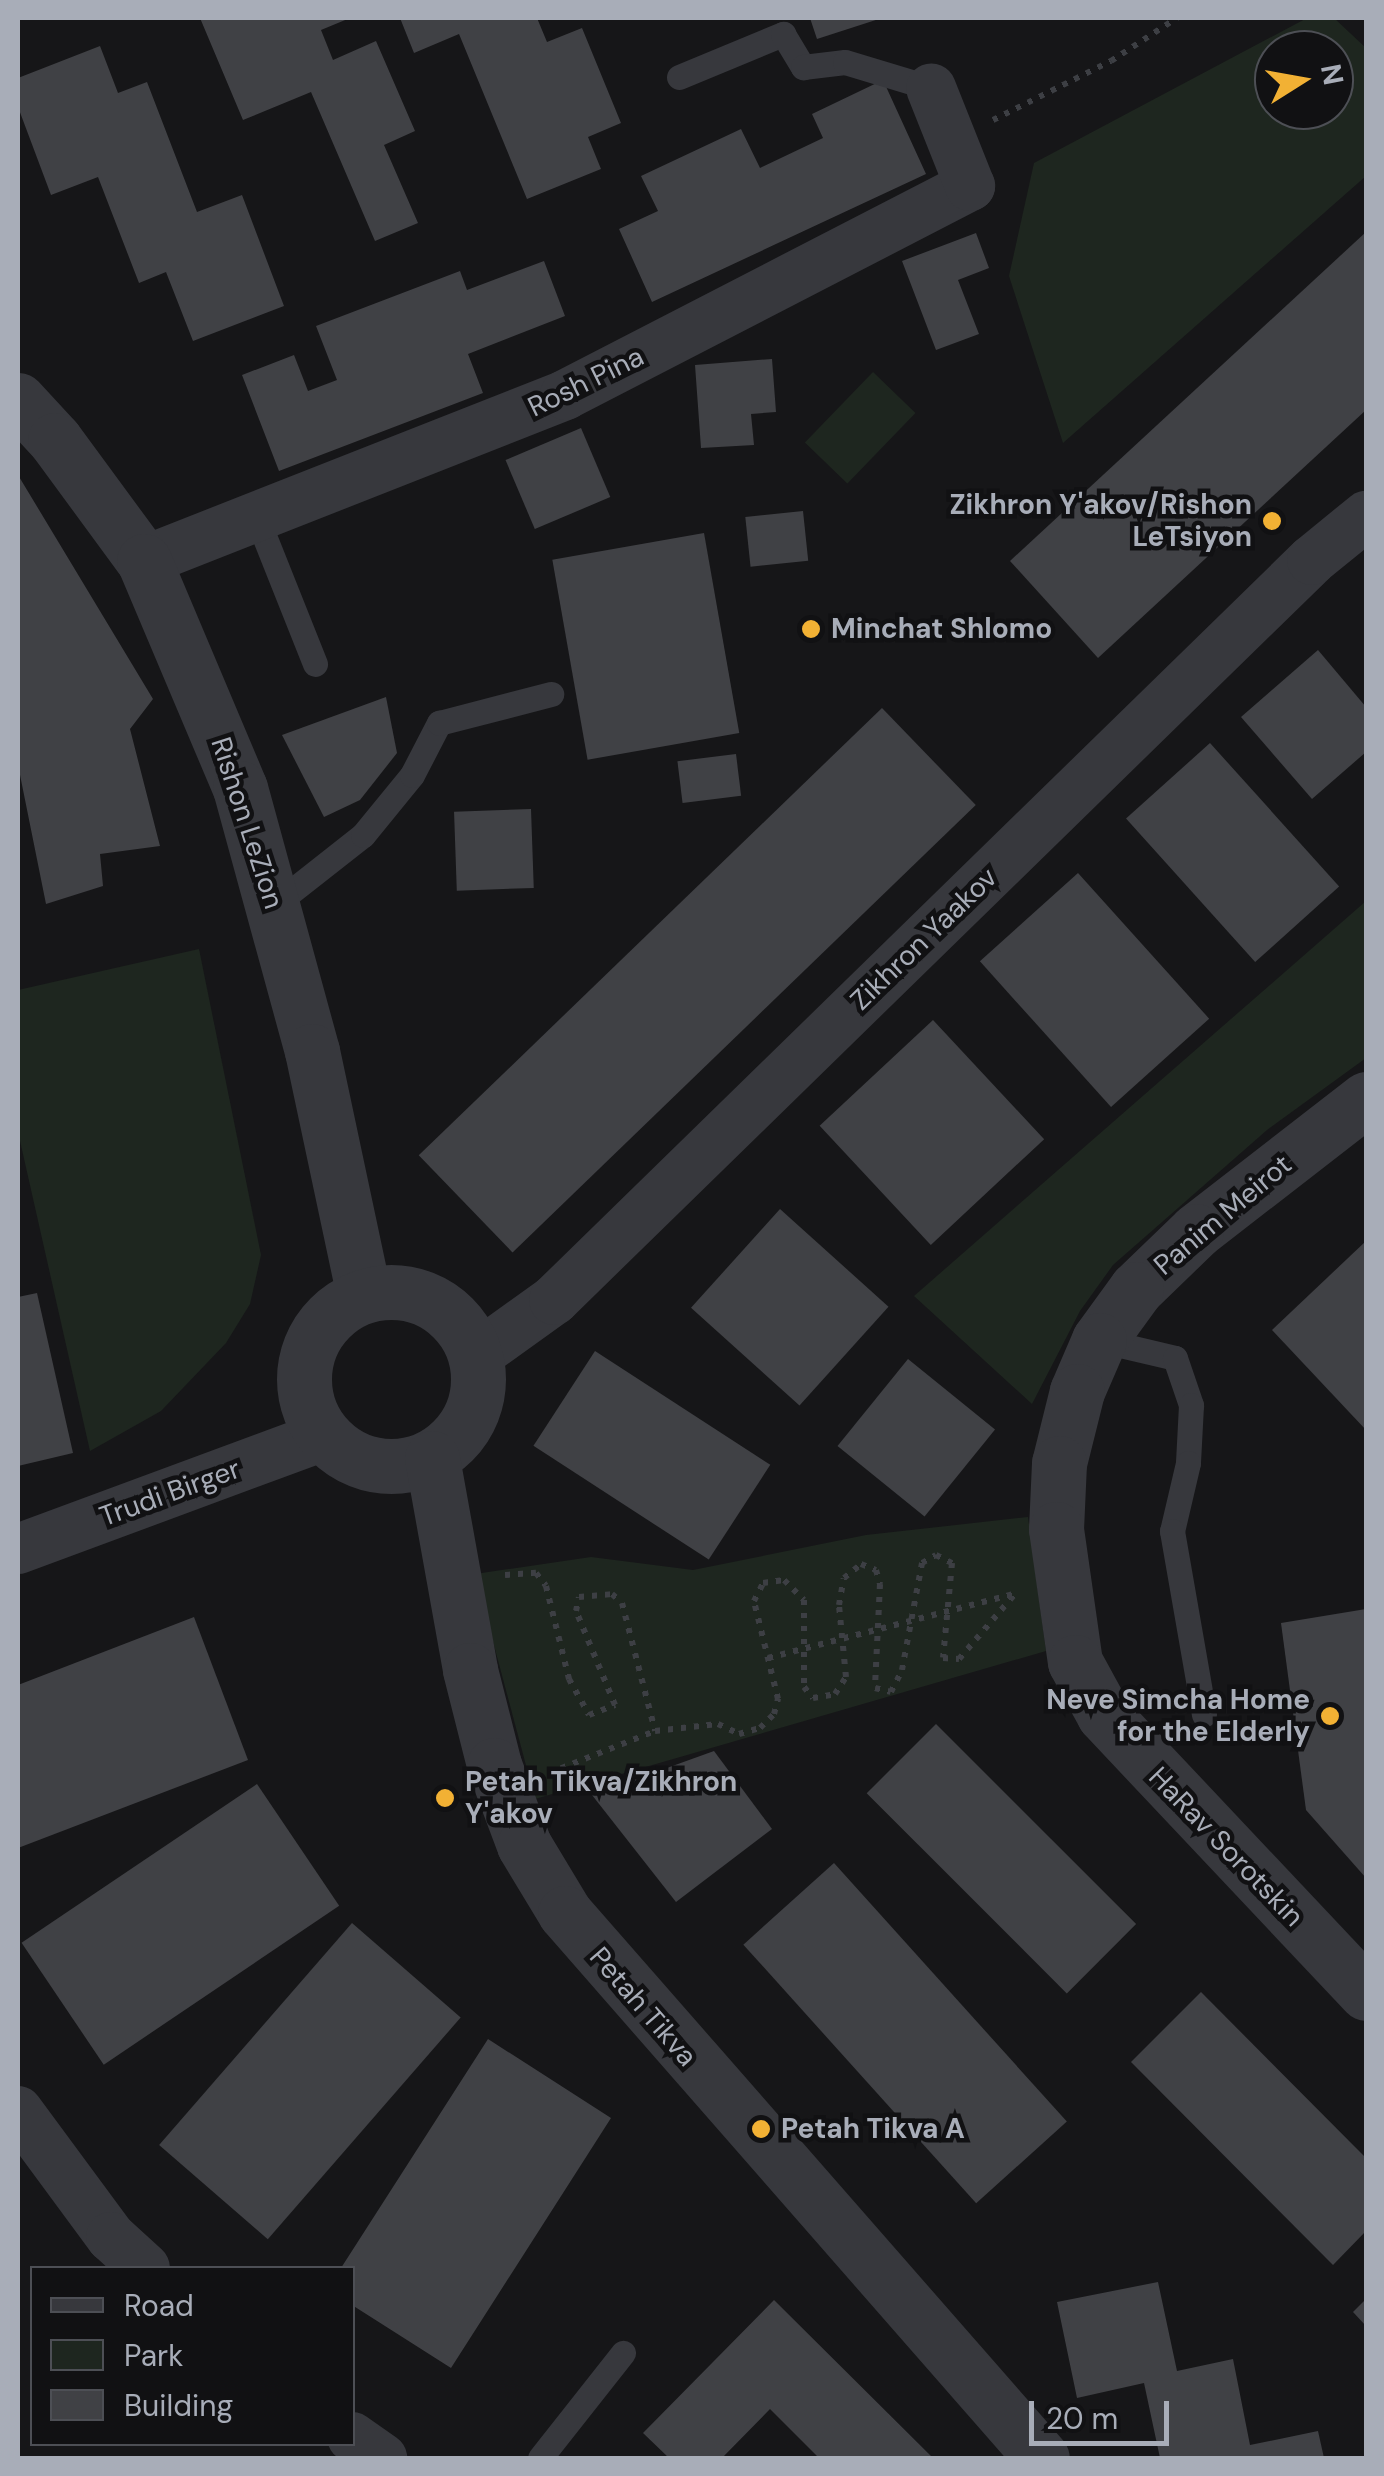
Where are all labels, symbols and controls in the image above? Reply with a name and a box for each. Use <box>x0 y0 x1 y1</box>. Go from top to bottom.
north arrow <box>1254 30 1354 130</box>
text: N <box>1312 61 1352 88</box>
street label: Rosh Pina <box>523 340 649 424</box>
place label: Zikhron Y'akov/Rishon LeTsiyon <box>949 488 1252 554</box>
marker: Zikhron Y'akov/Rishon LeTsiyon <box>1261 510 1283 532</box>
place label: Minchat Shlomo <box>831 612 1052 646</box>
marker: Minchat Shlomo <box>800 618 822 640</box>
street label: Rishon LeZion <box>203 733 291 913</box>
street label: Zikhron Yaakov <box>844 861 1004 1017</box>
street label: Panim Meirot <box>1147 1148 1299 1282</box>
street label: Trudi Birger <box>95 1452 245 1534</box>
place label: Neve Simcha Home for the Elderly <box>1046 1683 1310 1749</box>
marker: Neve Simcha Home for the Elderly <box>1319 1705 1341 1727</box>
street label: HaRav Sorotskin <box>1142 1760 1310 1934</box>
place label: Petah Tikva/Zikhron Y'akov <box>465 1765 737 1831</box>
marker: Petah Tikva/Zikhron Y'akov <box>434 1787 456 1809</box>
street label: Petah Tikva <box>582 1941 704 2073</box>
place label: Petah Tikva A <box>781 2112 965 2146</box>
marker: Petah Tikva A <box>750 2118 772 2140</box>
legend <box>30 2266 355 2446</box>
text: Road <box>124 2286 194 2325</box>
text: Park <box>124 2336 183 2375</box>
scale bar <box>1034 2381 1174 2443</box>
text: Building <box>124 2386 233 2425</box>
text: 20 m <box>1046 2399 1118 2438</box>

